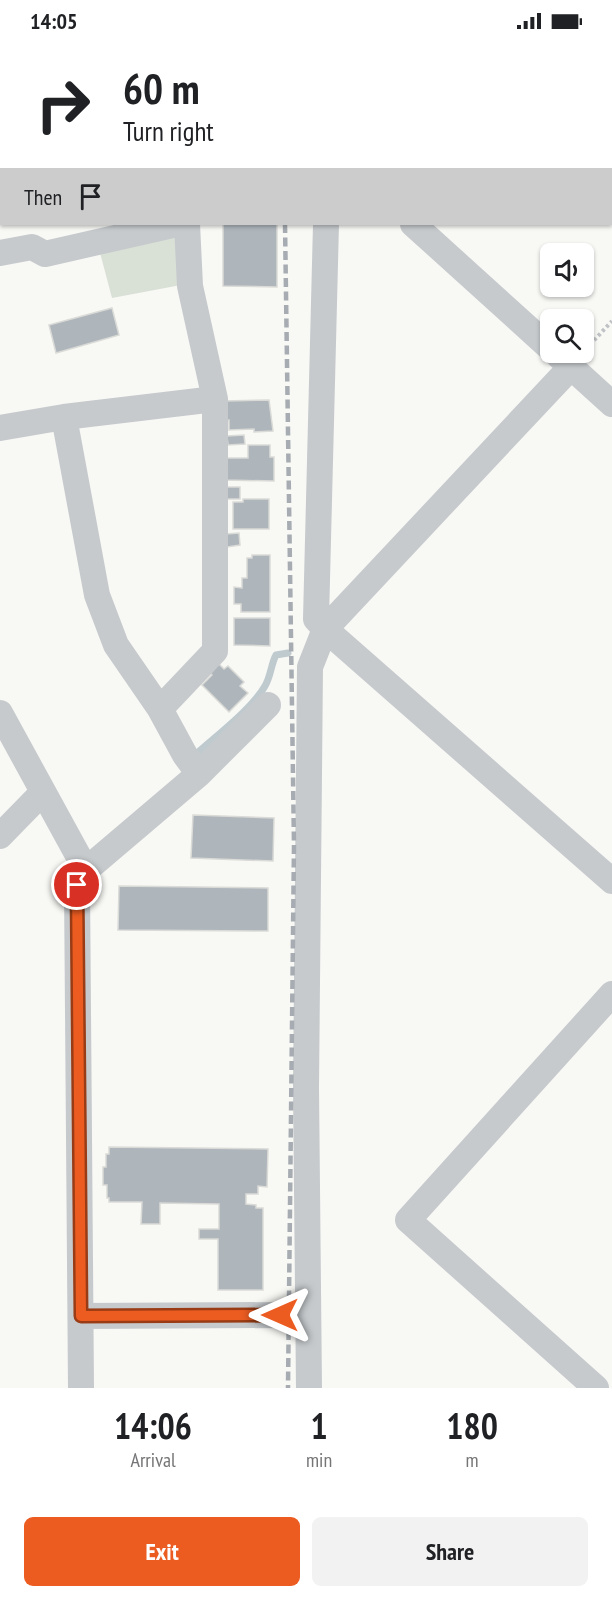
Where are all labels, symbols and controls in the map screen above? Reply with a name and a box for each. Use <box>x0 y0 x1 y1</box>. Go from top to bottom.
text: 14:05 <box>30 7 78 35</box>
text: 60 m <box>123 61 200 116</box>
icon: right <box>24 66 102 144</box>
text: Turn right <box>123 114 214 148</box>
icon: arrive <box>74 180 107 213</box>
text: Then <box>24 183 62 211</box>
map controls <box>540 243 594 363</box>
button: sound <box>540 243 594 297</box>
button: search <box>540 309 594 363</box>
pin <box>51 859 102 910</box>
icon: arrive <box>60 868 93 901</box>
position arrow <box>248 1283 312 1347</box>
text: 14:06 <box>114 1402 192 1449</box>
text: 1 <box>310 1402 328 1449</box>
text: 180 <box>446 1402 498 1449</box>
text: Arrival <box>130 1447 176 1473</box>
text: min <box>306 1447 332 1473</box>
text: m <box>466 1447 479 1473</box>
button: Exit <box>24 1517 300 1586</box>
button: Share <box>312 1517 588 1586</box>

